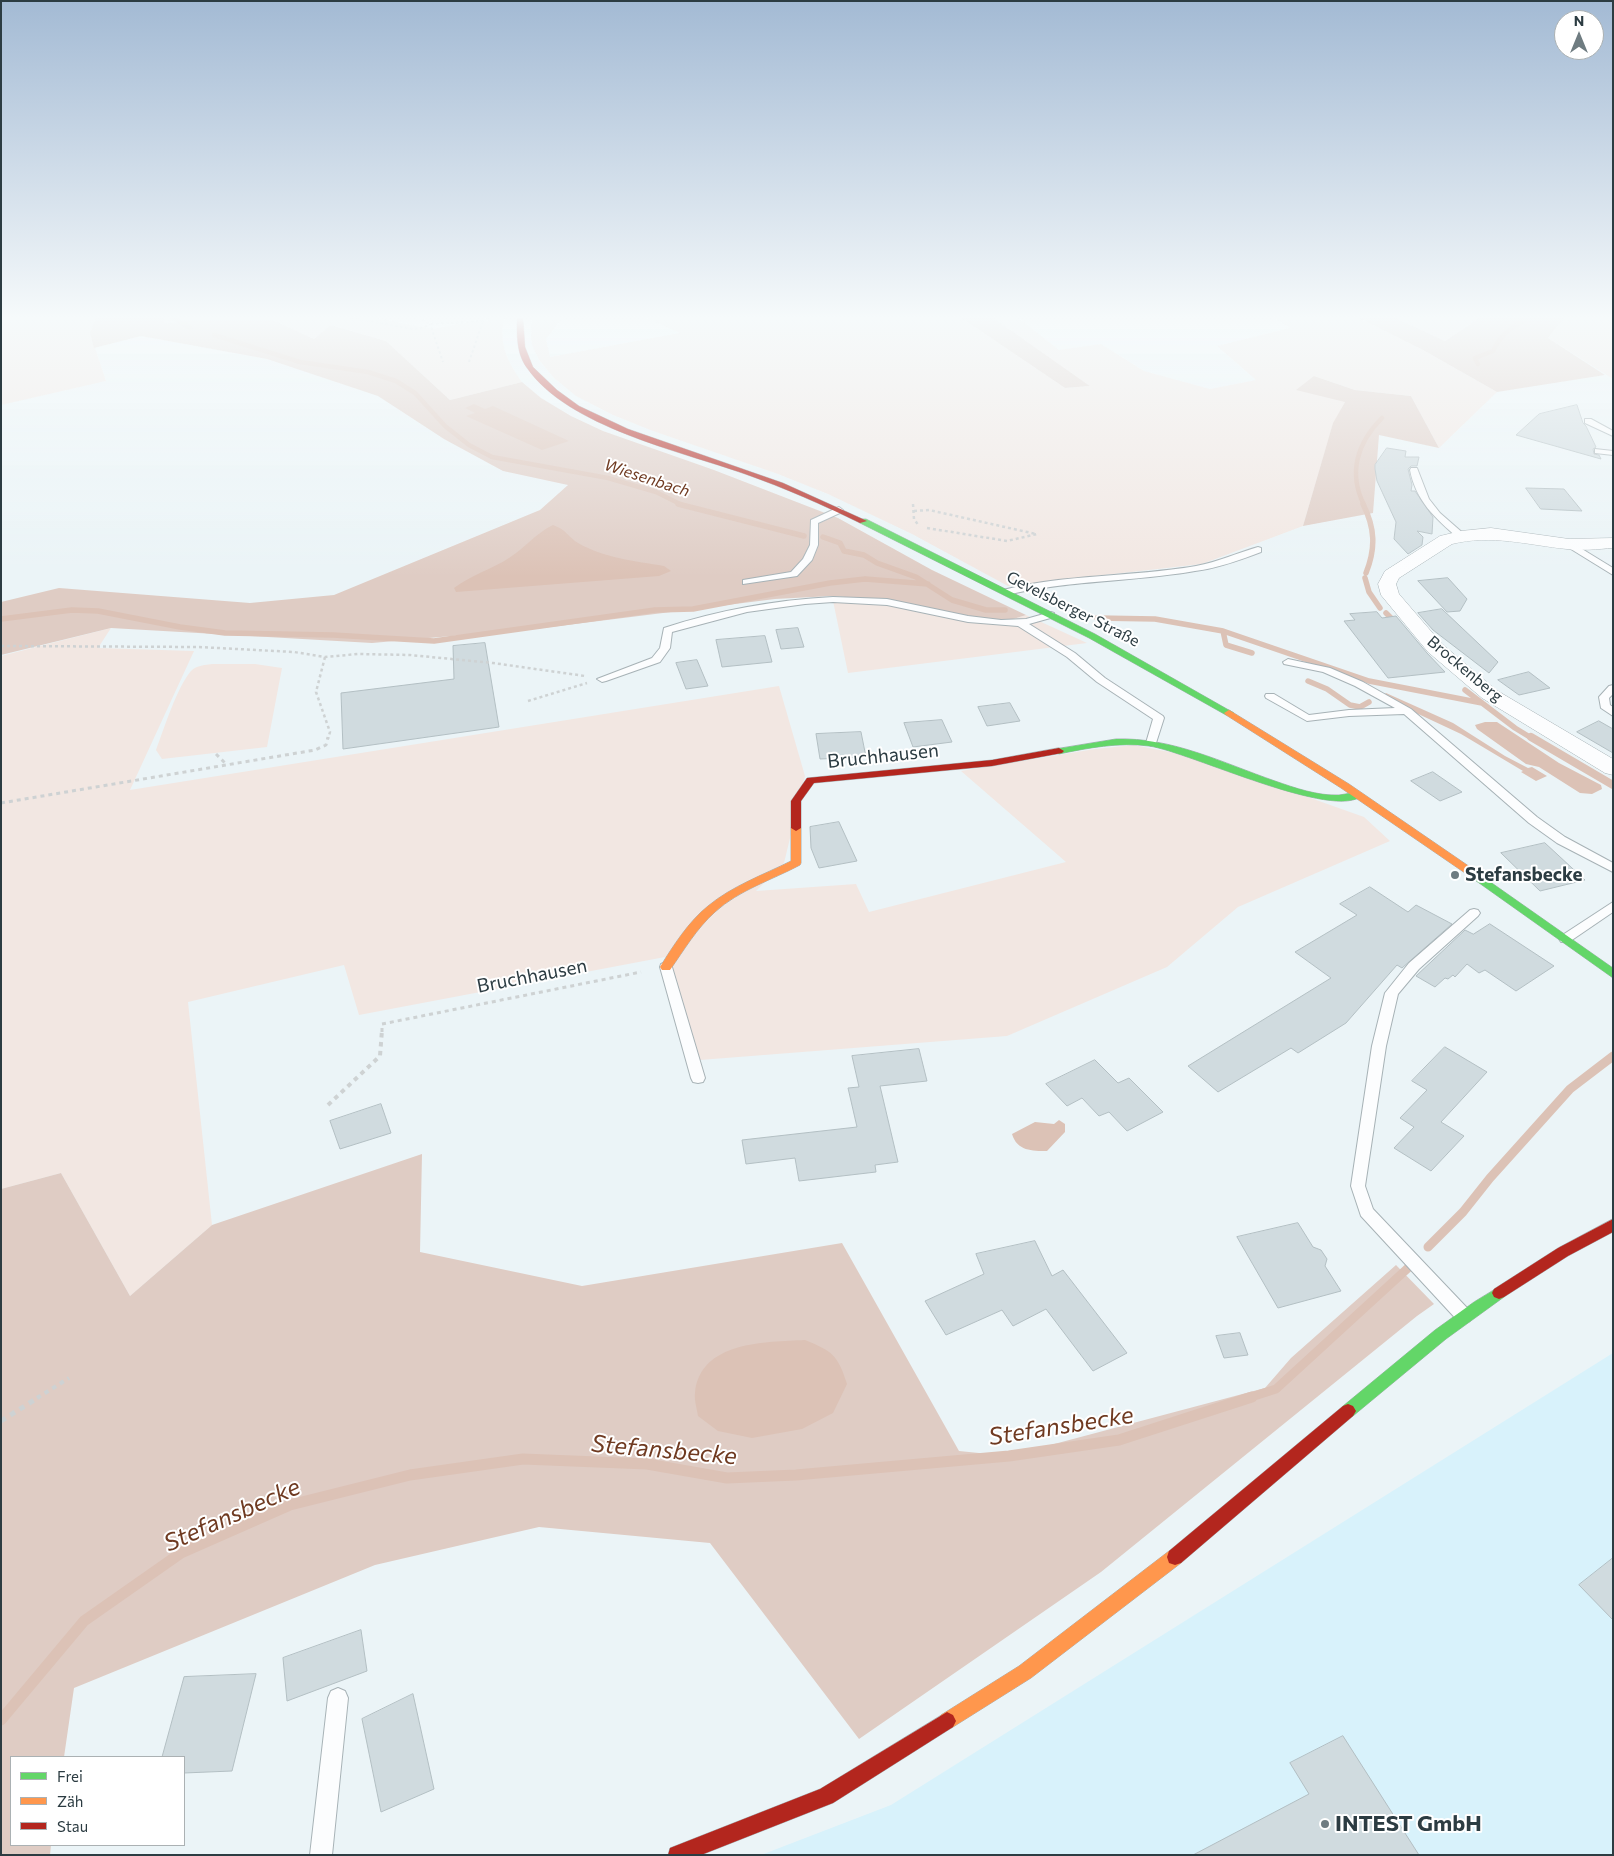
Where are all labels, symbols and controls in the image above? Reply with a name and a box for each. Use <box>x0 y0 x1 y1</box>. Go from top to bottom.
north arrow <box>1554 10 1604 60</box>
text: N <box>1574 12 1584 29</box>
water label: Wiesenbach <box>602 455 692 501</box>
street label: Gevelsberger Straße <box>1003 567 1143 651</box>
street label: Brockenberg <box>1423 632 1507 706</box>
street label: Bruchhausen <box>826 739 940 773</box>
place label: Stefansbecke <box>1465 864 1582 886</box>
marker: Stefansbecke <box>1449 869 1461 881</box>
street label: Bruchhausen <box>475 954 589 998</box>
water label: Stefansbecke <box>986 1400 1136 1452</box>
water label: Stefansbecke <box>590 1429 738 1471</box>
water label: Stefansbecke <box>159 1472 305 1558</box>
legend <box>10 1756 185 1846</box>
text: Frei <box>57 1767 83 1785</box>
text: Zäh <box>57 1792 83 1810</box>
place label: INTEST GmbH <box>1335 1811 1482 1837</box>
text: Stau <box>57 1817 88 1835</box>
marker: INTEST GmbH <box>1319 1818 1331 1830</box>

